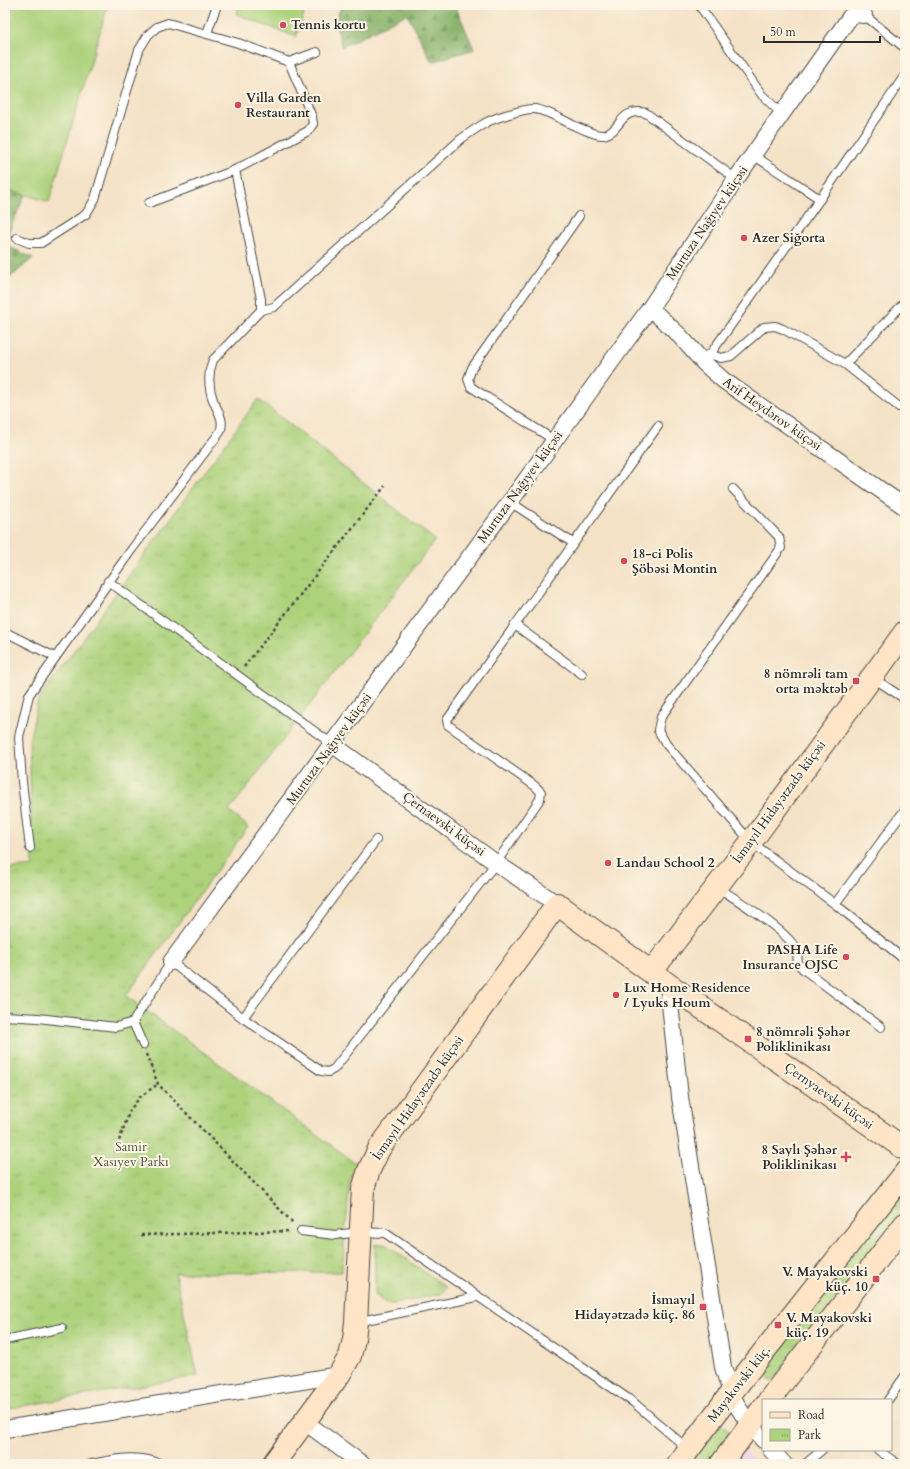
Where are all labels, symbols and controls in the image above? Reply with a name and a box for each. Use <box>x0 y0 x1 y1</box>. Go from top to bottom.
place label: Tennis kortu <box>291 16 366 34</box>
scale bar <box>764 18 880 44</box>
marker: Tennis kortu <box>278 20 288 30</box>
text: 50 m <box>770 24 797 40</box>
place label: Villa Garden Restaurant <box>246 89 322 122</box>
marker: Villa Garden Restaurant <box>233 100 243 110</box>
street label: Murtuza Nağıyev küçəsi <box>662 162 752 284</box>
place label: Azer Siğorta <box>752 229 826 247</box>
marker: Azer Siğorta <box>739 233 749 243</box>
street label: Arif Heydərov küçəsi <box>719 373 825 455</box>
street label: Murtuza Nağıyev küçəsi <box>473 427 567 547</box>
place label: 18-ci Polis Şöbəsi Montin <box>632 545 718 578</box>
marker: 18-ci Polis Şöbəsi Montin <box>619 556 629 566</box>
place label: 8 nömrəli tam orta məktəb <box>764 665 848 698</box>
marker: 8 nömrəli tam orta məktəb <box>851 676 861 686</box>
street label: Murtuza Nağıyev küçəsi <box>282 689 376 809</box>
street label: İsmayıl Hidayətzadə küçəsi <box>728 736 830 867</box>
street label: Çernaevski küçəsi <box>399 788 489 860</box>
place label: Landau School 2 <box>616 854 715 872</box>
marker: Landau School 2 <box>603 858 613 868</box>
place label: PASHA Life Insurance OJSC <box>742 941 838 974</box>
marker: PASHA Life Insurance OJSC <box>841 952 851 962</box>
place label: Lux Home Residence / Lyuks Houm <box>624 979 751 1012</box>
marker: Lux Home Residence / Lyuks Houm <box>611 990 621 1000</box>
place label: 8 nömrəli Şəhər Poliklinikası <box>756 1023 851 1056</box>
street label: İsmayıl Hidayətzadə küçəsi <box>368 1032 468 1164</box>
marker: 8 nömrəli Şəhər Poliklinikası <box>743 1034 753 1044</box>
street label: Çernyaevski küçəsi <box>781 1058 878 1134</box>
park label: Samir Xasıyev Parkı <box>93 1138 169 1171</box>
place label: 8 Saylı Şəhər Poliklinikası <box>762 1141 838 1174</box>
marker: 8 Saylı Şəhər Poliklinikası <box>840 1151 852 1163</box>
place label: V. Mayakovski küç. 10 <box>782 1263 868 1296</box>
marker: V. Mayakovski küç. 10 <box>871 1274 881 1284</box>
place label: İsmayıl Hidayətzadə küç. 86 <box>574 1291 695 1324</box>
marker: İsmayıl Hidayətzadə küç. 86 <box>698 1302 708 1312</box>
place label: V. Mayakovski küç. 19 <box>786 1309 872 1342</box>
marker: V. Mayakovski küç. 19 <box>773 1320 783 1330</box>
street label: Mayakovski küç. <box>703 1342 775 1426</box>
legend <box>762 1399 892 1451</box>
text: Road <box>798 1407 825 1423</box>
text: Park <box>798 1427 822 1443</box>

